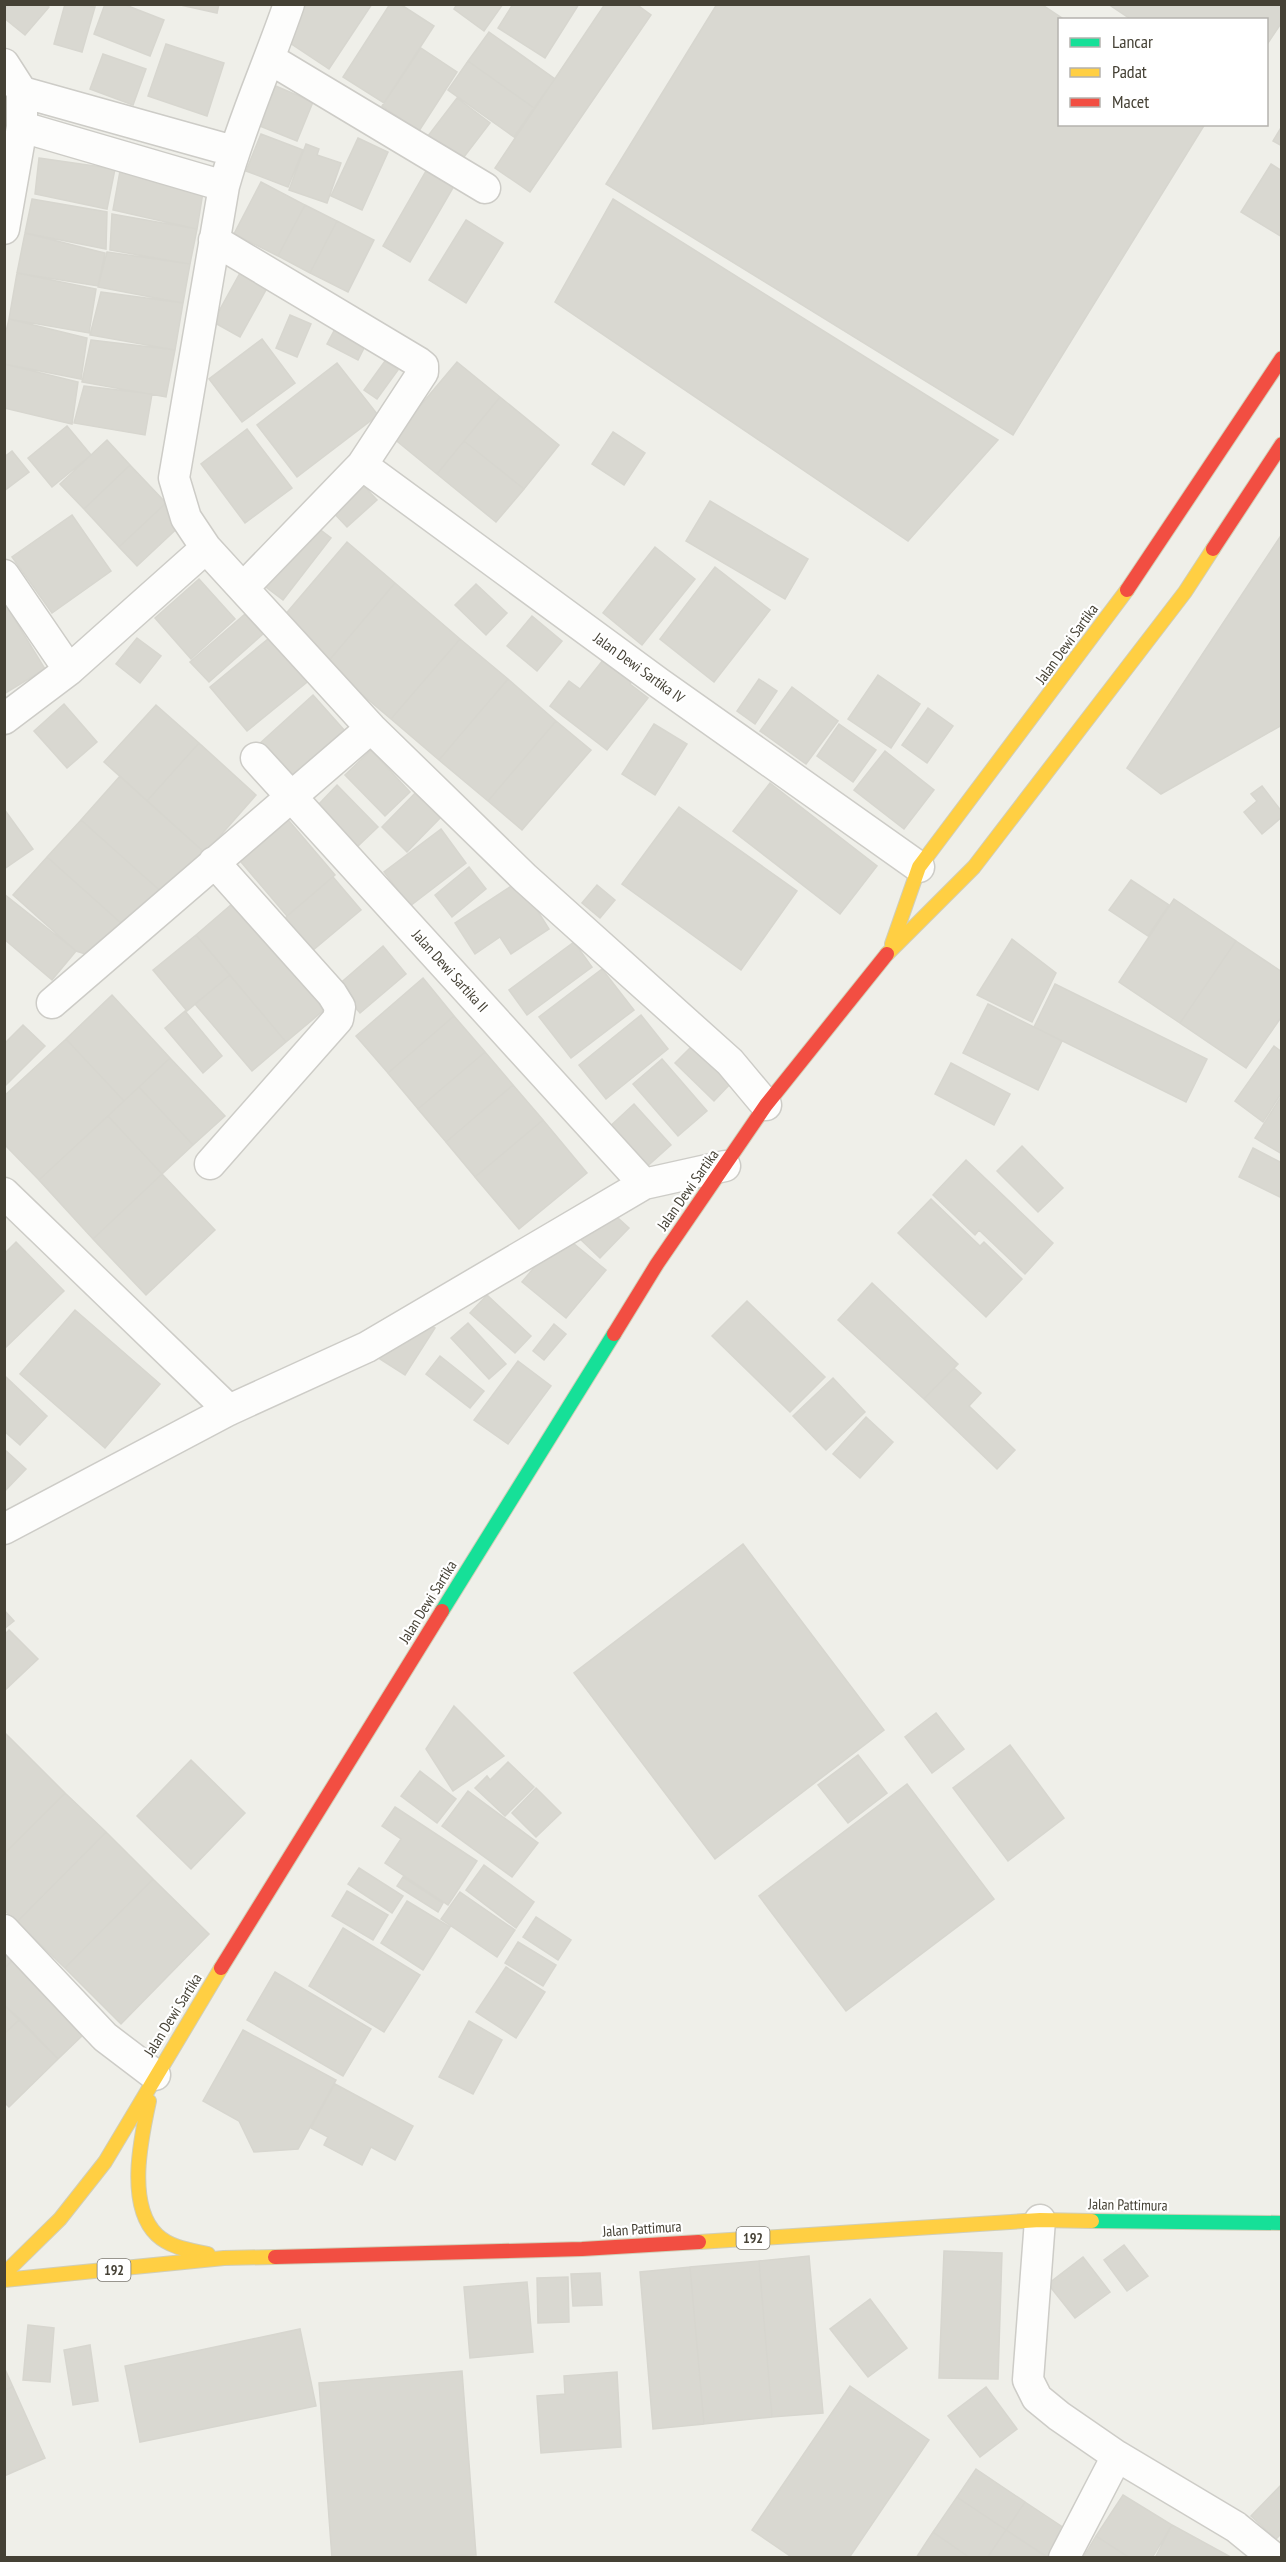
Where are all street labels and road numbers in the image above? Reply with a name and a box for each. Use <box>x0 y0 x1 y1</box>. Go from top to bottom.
street label: Jalan Dewi Sartika <box>1031 600 1102 688</box>
street label: Jalan Dewi Sartika IV <box>589 628 689 707</box>
street label: Jalan Dewi Sartika II <box>408 925 492 1016</box>
street label: Jalan Dewi Sartika <box>652 1146 722 1235</box>
street label: Jalan Dewi Sartika <box>394 1557 461 1648</box>
street label: Jalan Dewi Sartika <box>139 1970 206 2061</box>
street label: Jalan Pattimura <box>1087 2194 1168 2215</box>
street label: Jalan Pattimura <box>601 2216 682 2241</box>
road number: 192 <box>736 2227 770 2249</box>
road number: 192 <box>98 2259 130 2281</box>

